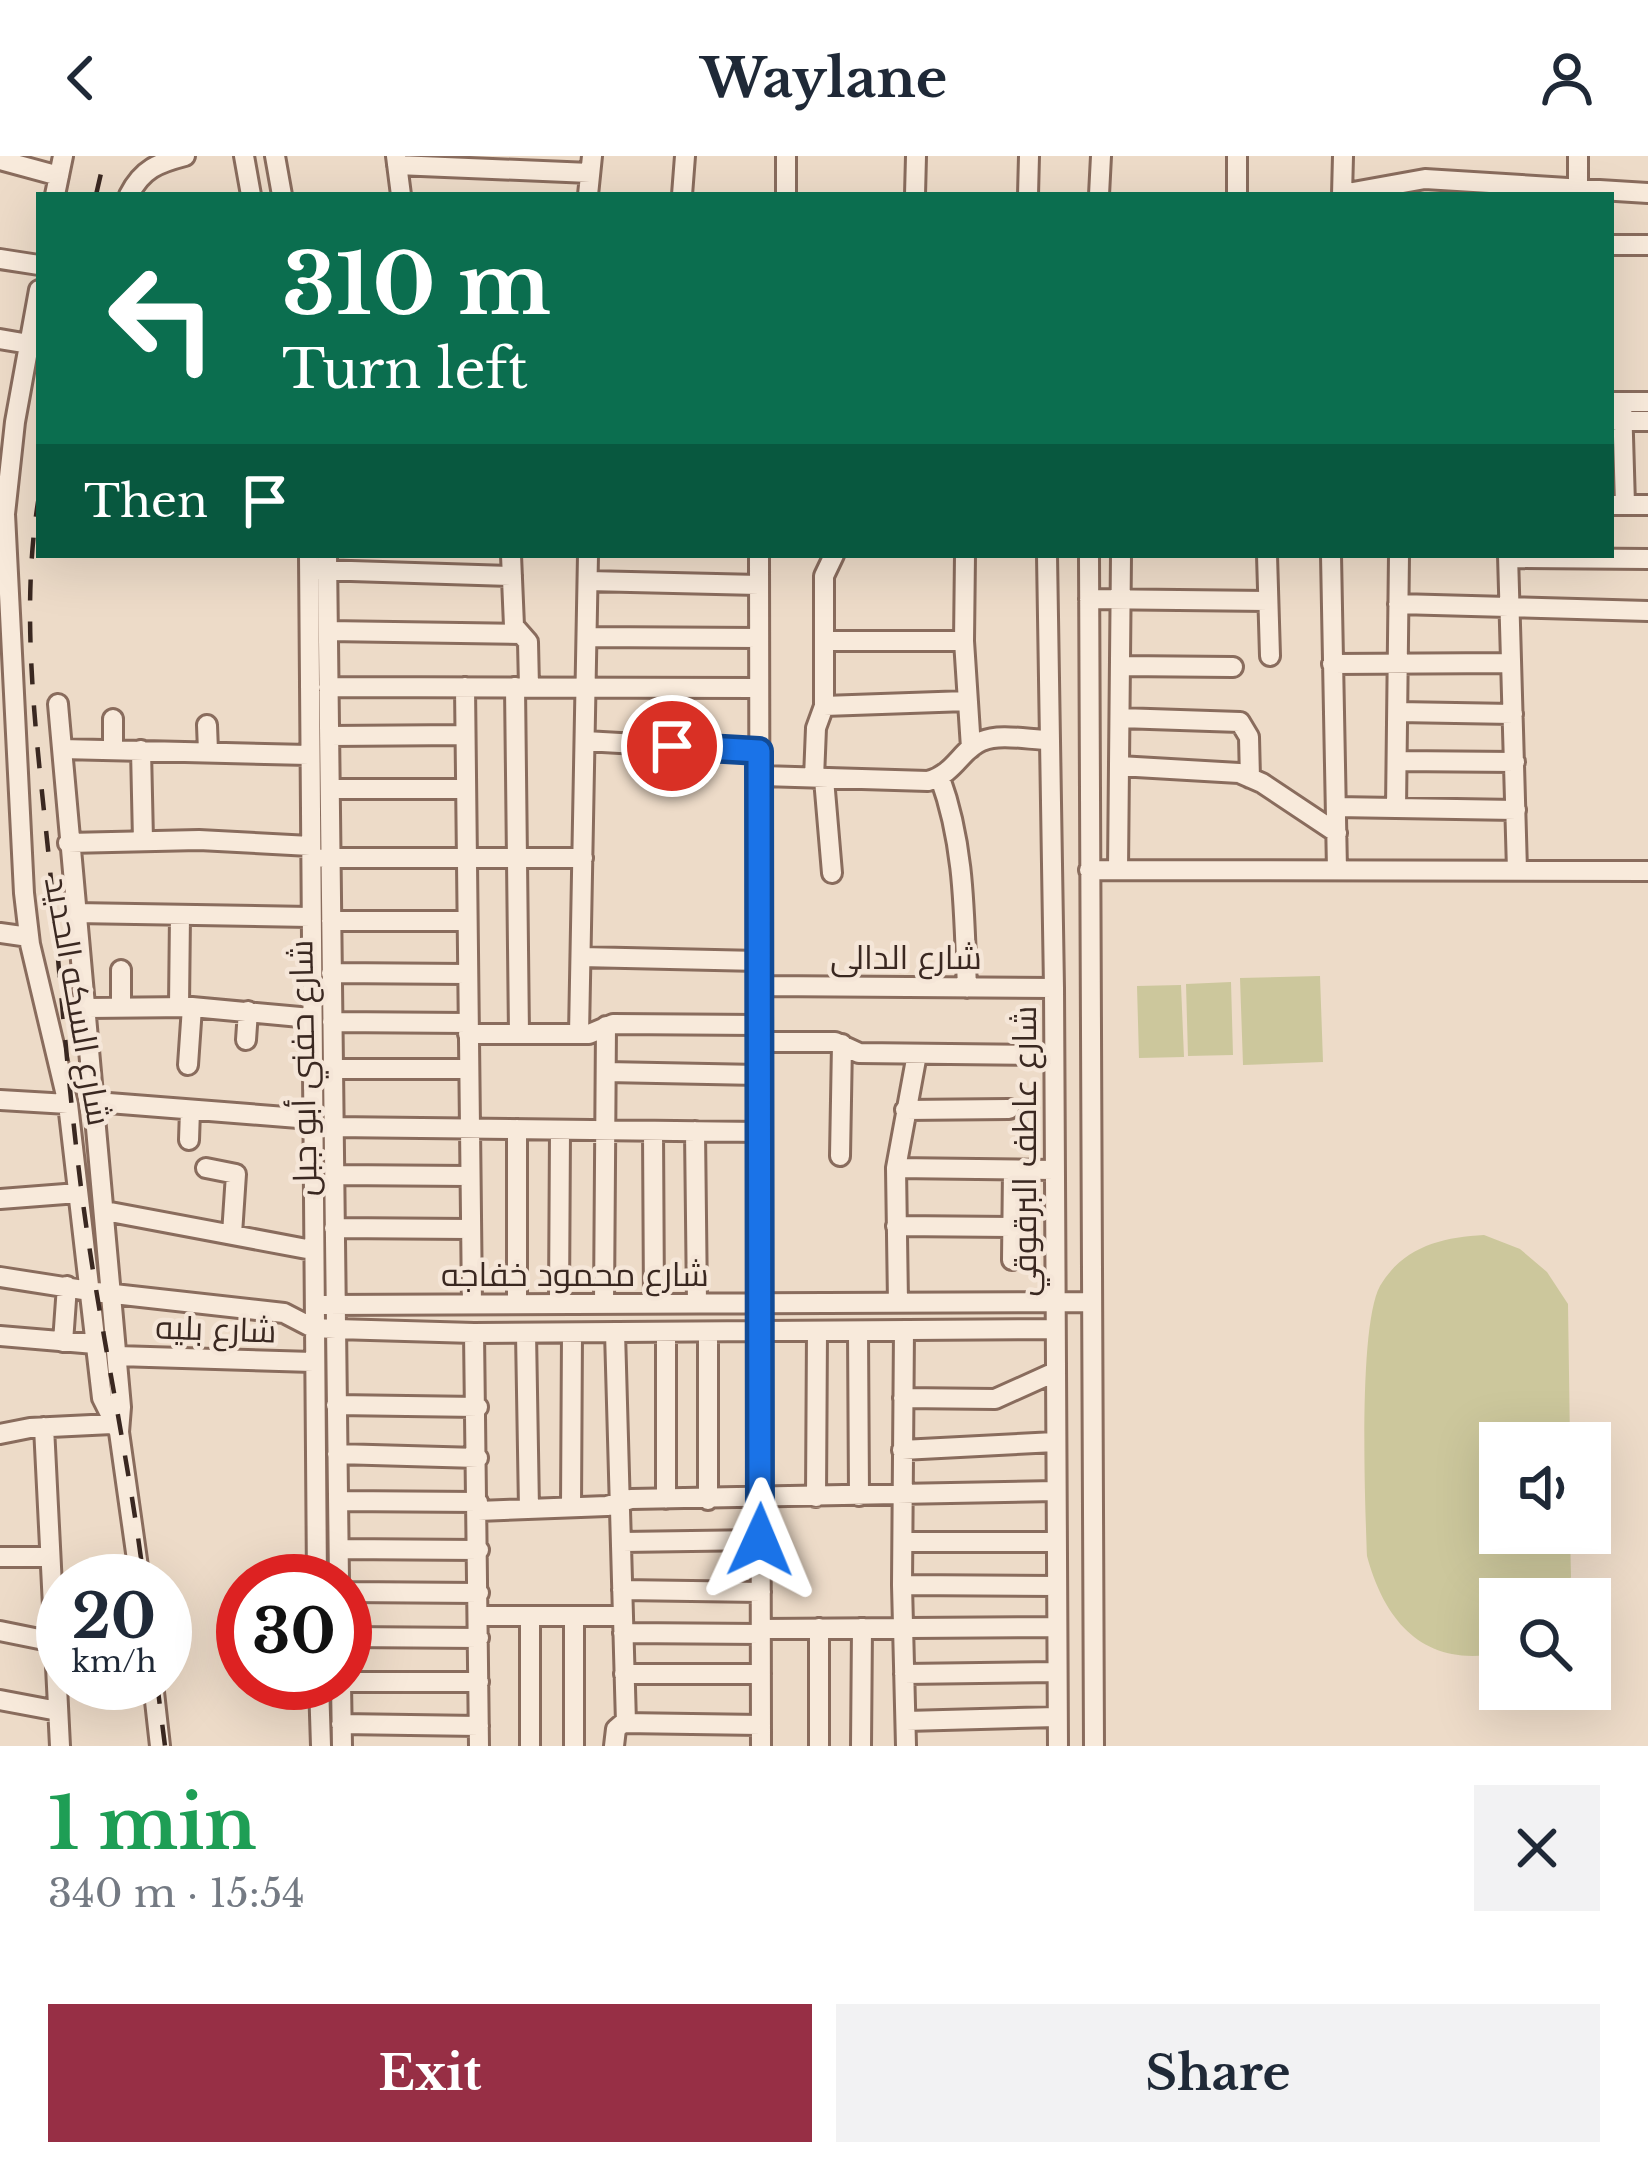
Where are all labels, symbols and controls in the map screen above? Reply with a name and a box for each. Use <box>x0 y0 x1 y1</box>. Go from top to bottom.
icon: back <box>48 45 114 111</box>
text: Waylane <box>701 45 947 112</box>
icon: person <box>1534 45 1600 111</box>
text: 310 m <box>282 233 551 337</box>
icon: left <box>84 240 240 396</box>
text: Turn left <box>282 336 528 403</box>
icon: arrive <box>232 468 298 534</box>
text: Then <box>84 473 208 529</box>
pin <box>621 695 723 797</box>
icon: arrive <box>639 713 705 779</box>
street label: شارع السكه الحديد <box>34 873 120 1129</box>
street label: شارع الدالى <box>830 937 982 980</box>
street label: شارع حفني أبو جبل <box>280 939 331 1196</box>
street label: شارع عاطف البرقوقي <box>1004 1006 1050 1296</box>
street label: شارع محمود خفاجه <box>441 1254 709 1297</box>
street label: شارع بليه <box>155 1306 277 1354</box>
map controls <box>1479 1422 1611 1710</box>
button: sound <box>1479 1422 1611 1554</box>
position arrow <box>697 1477 823 1603</box>
speed limit sign: 30 <box>216 1554 372 1710</box>
button: search <box>1479 1578 1611 1710</box>
text: 20 <box>72 1580 156 1654</box>
text: km/h <box>71 1643 157 1680</box>
text: 1 min <box>48 1779 257 1868</box>
button: close <box>1474 1785 1600 1911</box>
text: 340 m · 15:54 <box>48 1869 305 1918</box>
button: Exit <box>48 2004 812 2142</box>
button: Share <box>836 2004 1600 2142</box>

